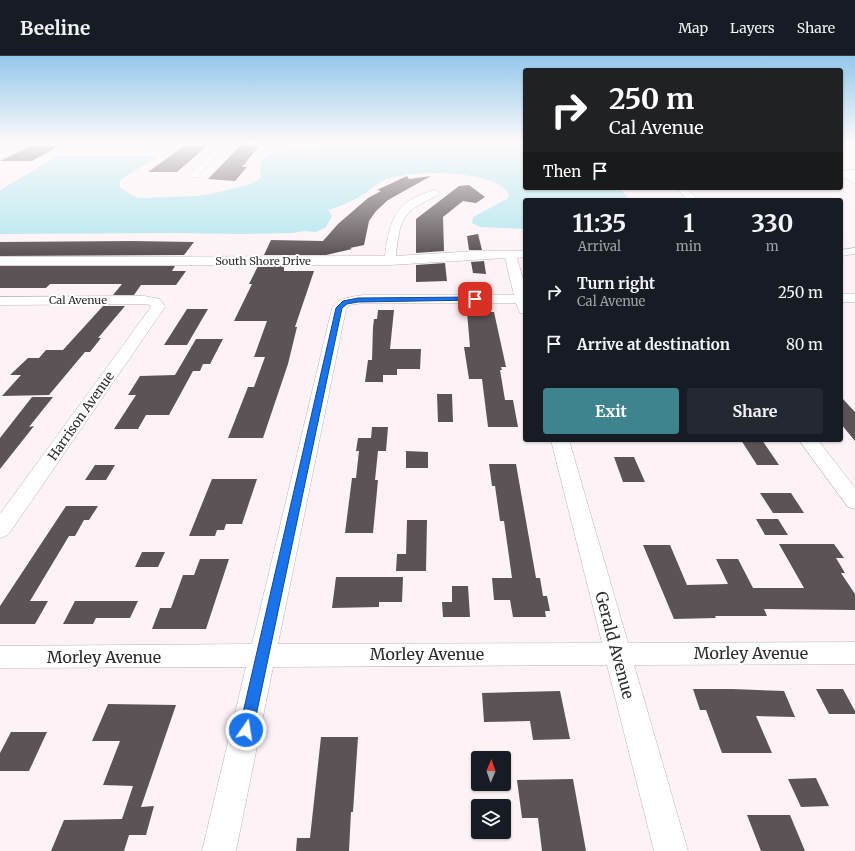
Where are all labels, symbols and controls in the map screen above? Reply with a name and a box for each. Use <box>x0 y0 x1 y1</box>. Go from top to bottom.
text: Beeline <box>20 16 90 40</box>
text: Map <box>678 19 708 37</box>
text: Layers <box>730 19 775 37</box>
text: Share <box>797 19 835 37</box>
text: 250 m <box>609 81 694 117</box>
icon: right <box>543 84 595 136</box>
text: Cal Avenue <box>609 116 704 139</box>
icon: arrive <box>589 160 611 182</box>
text: Then <box>543 162 581 181</box>
text: 11:35 <box>573 208 626 239</box>
text: 1 <box>683 208 694 239</box>
text: 330 <box>751 208 793 239</box>
text: Arrival <box>578 238 621 255</box>
text: min <box>676 238 702 255</box>
text: m <box>766 238 779 255</box>
street label: South Shore Drive <box>215 254 311 268</box>
text: Turn right <box>577 274 655 293</box>
icon: right <box>543 281 565 303</box>
pin <box>458 282 492 316</box>
text: 250 m <box>778 283 823 302</box>
icon: arrive <box>464 288 486 310</box>
street label: Cal Avenue <box>49 293 107 307</box>
text: Cal Avenue <box>577 293 645 310</box>
icon: arrive <box>543 333 565 355</box>
text: Arrive at destination <box>577 335 730 354</box>
text: 80 m <box>786 335 823 354</box>
street label: Harrison Avenue <box>44 368 118 464</box>
button: Exit <box>543 388 679 434</box>
button: Share <box>687 388 823 434</box>
street label: Gerald Avenue <box>591 589 639 701</box>
street label: Morley Avenue <box>694 643 808 663</box>
street label: Morley Avenue <box>370 644 484 664</box>
street label: Morley Avenue <box>47 647 161 667</box>
position arrow <box>225 709 267 751</box>
north arrow <box>471 751 511 791</box>
map controls <box>471 751 511 839</box>
button: layers <box>471 799 511 839</box>

